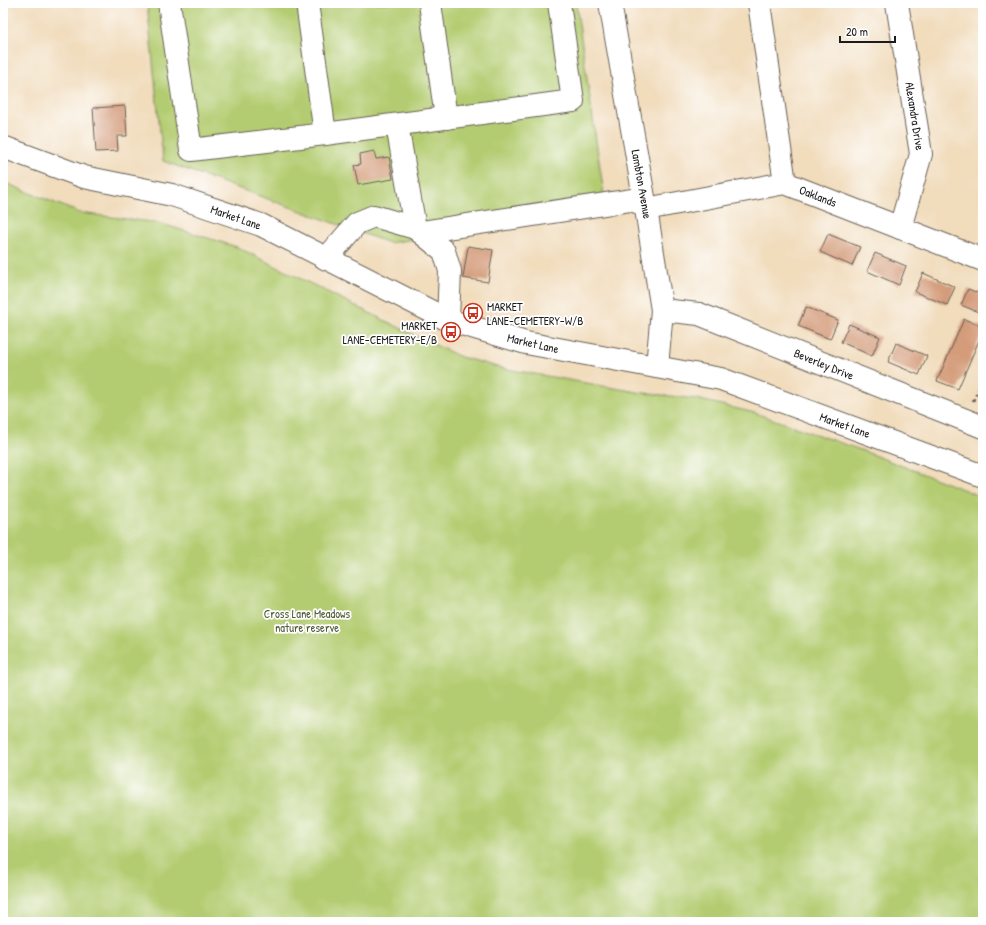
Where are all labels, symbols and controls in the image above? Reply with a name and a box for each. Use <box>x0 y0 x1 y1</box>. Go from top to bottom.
scale bar <box>840 18 895 44</box>
text: 20 m <box>846 23 868 40</box>
street label: Alexandra Drive <box>901 81 929 151</box>
street label: Lambton Avenue <box>628 148 656 220</box>
street label: Oaklands <box>797 181 840 211</box>
street label: Market Lane <box>208 200 264 234</box>
place label: MARKET LANE-CEMETERY-W/B <box>487 298 583 329</box>
bus stop icon: MARKET LANE-CEMETERY-W/B <box>462 302 484 324</box>
place label: MARKET LANE-CEMETERY-E/B <box>343 317 437 348</box>
bus stop icon: MARKET LANE-CEMETERY-E/B <box>440 321 462 343</box>
street label: Market Lane <box>506 329 561 357</box>
street label: Beverley Drive <box>791 344 857 384</box>
street label: Market Lane <box>817 408 873 442</box>
park label: Cross Lane Meadows nature reserve <box>264 605 351 636</box>

